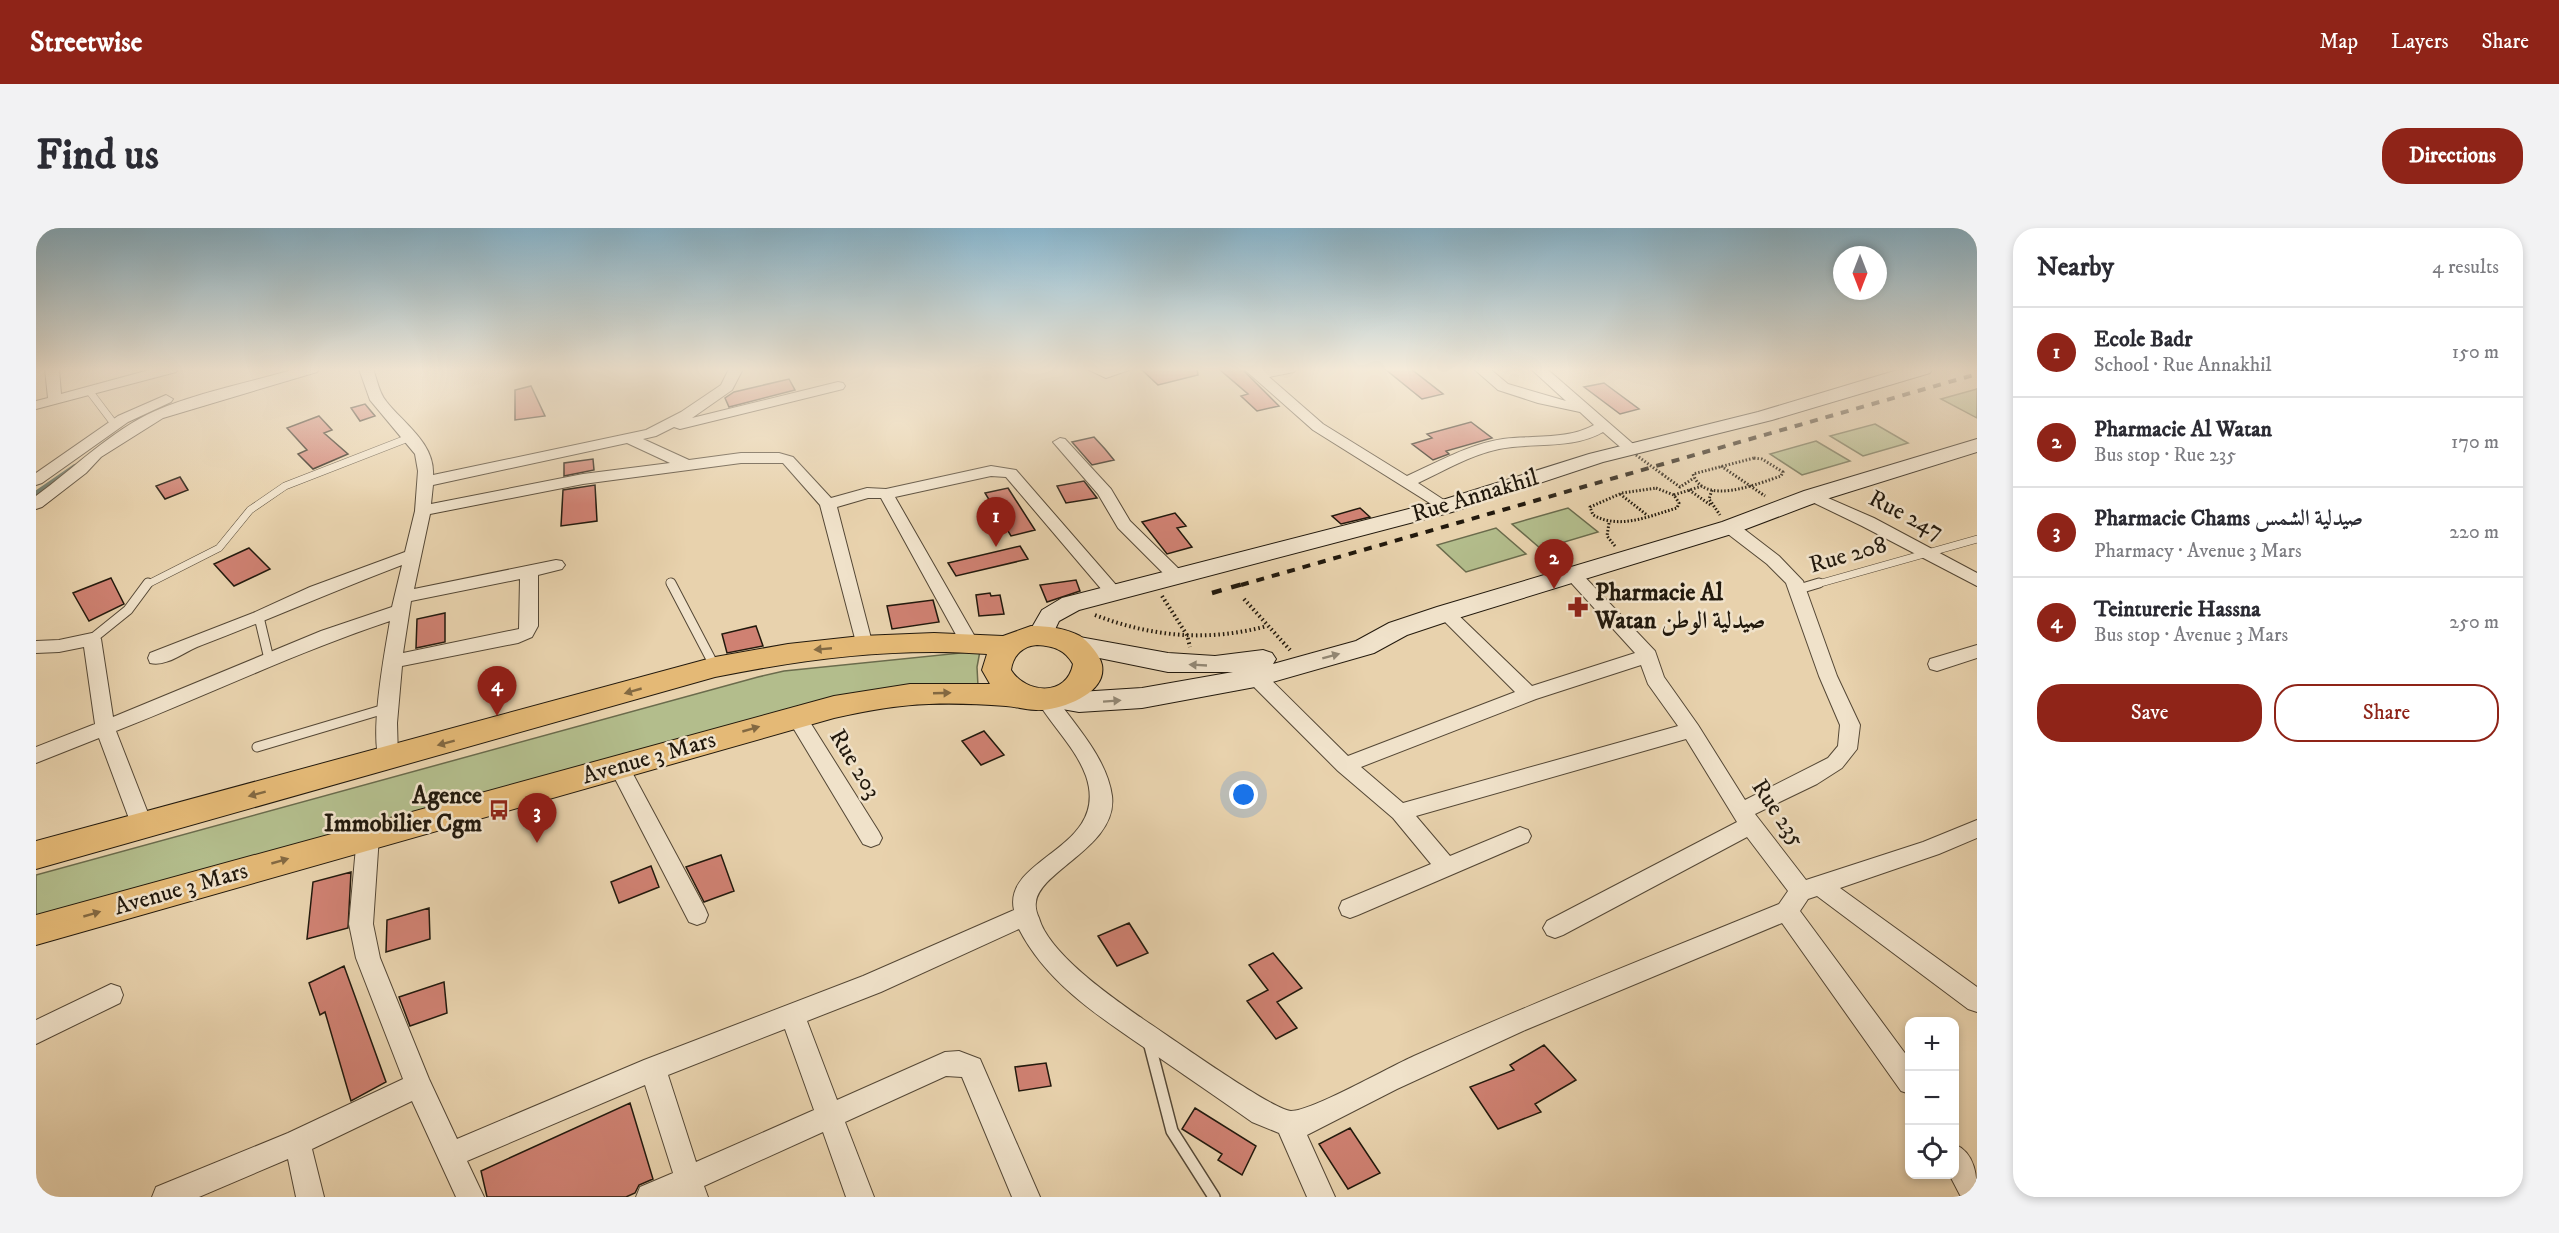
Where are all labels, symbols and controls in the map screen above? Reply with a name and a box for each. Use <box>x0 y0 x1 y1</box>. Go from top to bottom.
text: Streetwise <box>30 25 142 60</box>
text: Map <box>2319 29 2358 55</box>
text: Layers <box>2391 29 2449 55</box>
text: Share <box>2482 29 2529 55</box>
button: Directions <box>2382 128 2523 184</box>
text: Find us <box>36 130 159 182</box>
north arrow <box>1833 246 1887 300</box>
text: Nearby <box>2037 251 2114 284</box>
text: 4 results <box>2432 255 2499 280</box>
text: Ecole Badr <box>2094 326 2192 353</box>
text: 1 <box>2053 340 2060 365</box>
text: 150 m <box>2452 340 2499 365</box>
text: School · Rue Annakhil <box>2094 353 2272 378</box>
text: Pharmacie Al Watan <box>2094 416 2272 443</box>
text: 2 <box>2052 430 2061 455</box>
text: 170 m <box>2451 430 2499 455</box>
text: Bus stop · Rue 235 <box>2094 443 2236 468</box>
street label: Rue Annakhil <box>1408 462 1543 530</box>
street label: Rue 247 <box>1864 483 1948 547</box>
pin: 1 <box>976 498 1016 547</box>
text: Pharmacie Chams صيدلية الشمس <box>2094 505 2363 532</box>
text: 3 <box>2053 520 2060 545</box>
text: 220 m <box>2449 520 2499 545</box>
street label: Rue 208 <box>1806 530 1890 580</box>
text: Pharmacy · Avenue 3 Mars <box>2094 539 2302 564</box>
pin: 2 <box>1534 540 1574 589</box>
place label: Pharmacie Al Watan صيدلية الوطن <box>1594 578 1766 636</box>
pharmacy icon: Pharmacie Al Watan صيدلية الوطن <box>1566 595 1590 619</box>
text: Teinturerie Hassna <box>2094 596 2261 623</box>
text: 4 <box>2051 610 2062 635</box>
text: 250 m <box>2449 610 2499 635</box>
text: Bus stop · Avenue 3 Mars <box>2094 623 2288 648</box>
one-way arrow <box>814 644 833 654</box>
one-way arrow <box>1323 651 1341 660</box>
one-way arrow <box>1188 660 1207 669</box>
pin: 4 <box>478 666 516 716</box>
button: Save <box>2037 684 2262 742</box>
button: Share <box>2274 684 2499 742</box>
one-way arrow <box>624 687 642 696</box>
one-way arrow <box>932 689 951 698</box>
one-way arrow <box>1103 696 1122 705</box>
one-way arrow <box>742 724 760 733</box>
street label: Rue 203 <box>822 724 888 804</box>
street label: Avenue 3 Mars <box>579 725 719 791</box>
one-way arrow <box>436 739 454 748</box>
street label: Rue 235 <box>1745 773 1812 853</box>
your location <box>1229 780 1258 809</box>
place label: Agence Immobilier Cgm <box>324 781 482 839</box>
one-way arrow <box>248 790 266 799</box>
pin: 3 <box>518 794 556 843</box>
bus stop icon: Agence Immobilier Cgm <box>487 798 511 822</box>
street label: Avenue 3 Mars <box>111 856 251 922</box>
one-way arrow <box>271 856 289 865</box>
one-way arrow <box>83 909 101 918</box>
map controls <box>1905 1017 1959 1179</box>
button: + <box>1905 1017 1959 1071</box>
button: − <box>1905 1071 1959 1125</box>
button: locate <box>1905 1125 1959 1179</box>

